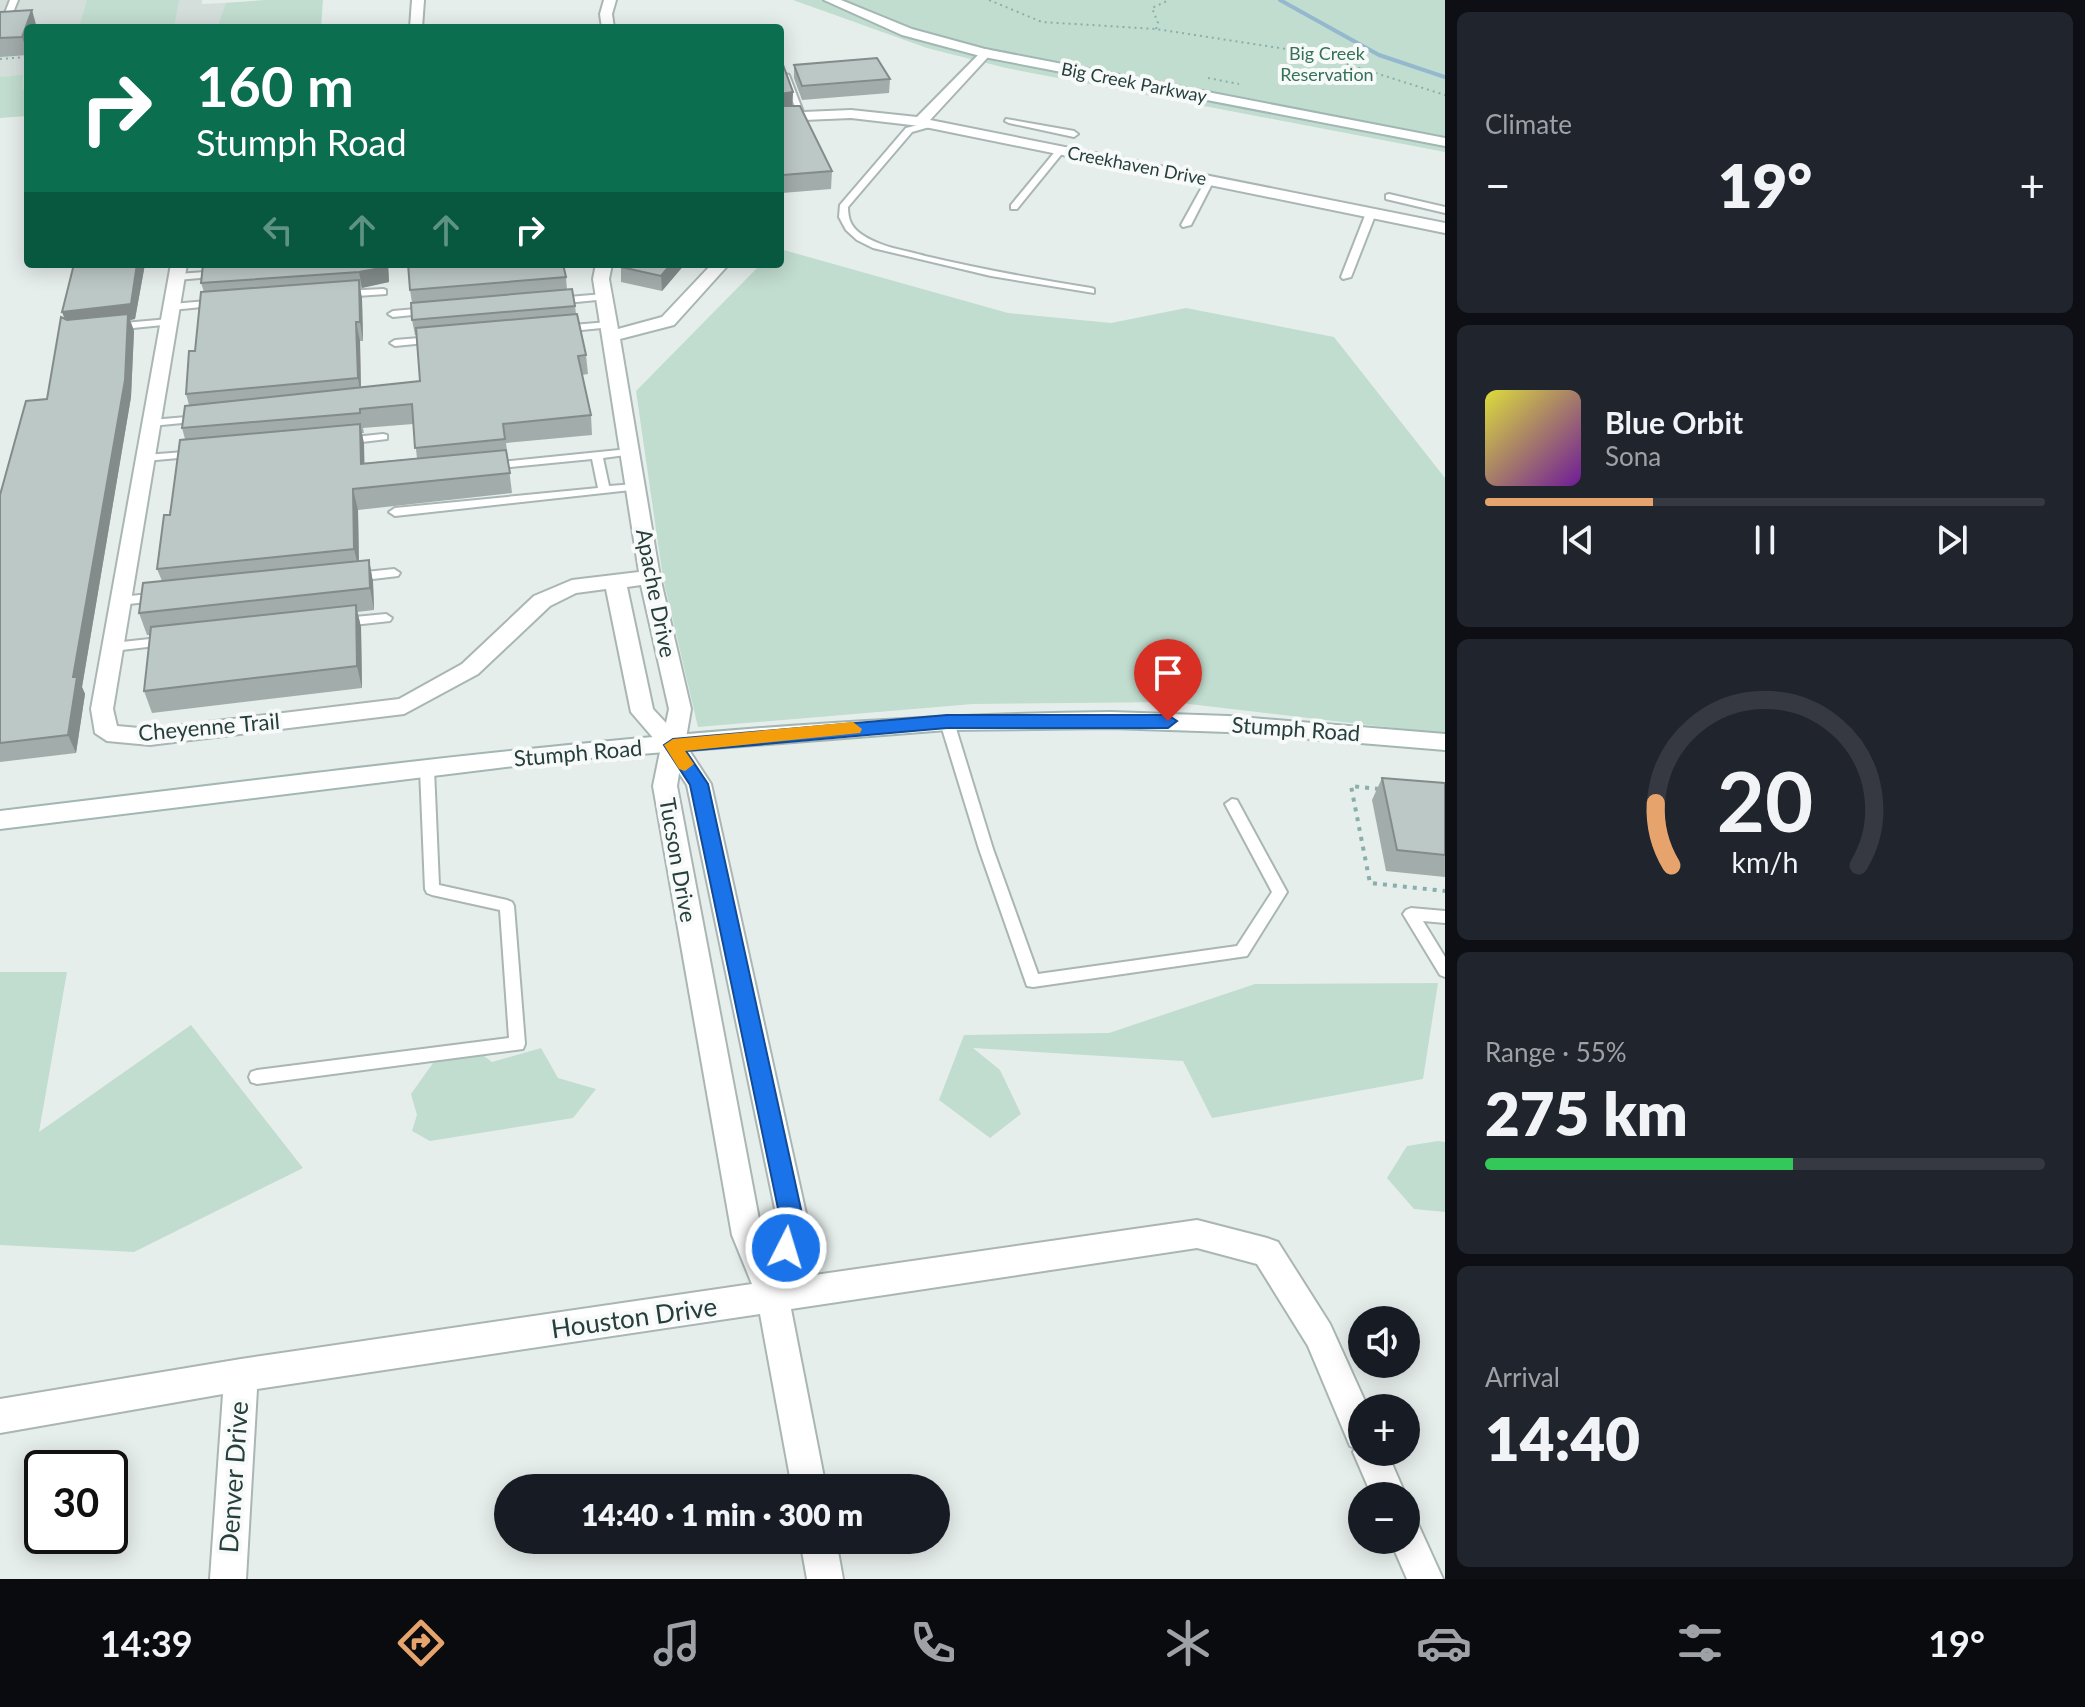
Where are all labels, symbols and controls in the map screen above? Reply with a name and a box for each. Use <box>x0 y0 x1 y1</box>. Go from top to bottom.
park label: Big Creek Reservation <box>1280 42 1374 85</box>
text: 160 m <box>196 52 354 119</box>
icon: right <box>64 56 168 160</box>
street label: Big Creek Parkway <box>1060 57 1210 107</box>
text: Climate <box>1485 108 1572 140</box>
text: Stumph Road <box>196 120 407 164</box>
street label: Creekhaven Drive <box>1066 141 1209 189</box>
text: 19° <box>1718 149 1812 221</box>
text: − <box>1485 159 1511 211</box>
text: + <box>2019 159 2045 211</box>
icon: left <box>256 208 300 252</box>
icon: ahead <box>340 208 384 252</box>
icon: ahead <box>424 208 468 252</box>
icon: right <box>508 208 552 252</box>
text: Blue Orbit <box>1605 404 1743 440</box>
text: Sona <box>1605 440 1661 472</box>
icon: previous <box>1556 518 1600 562</box>
icon: pause <box>1743 518 1787 562</box>
icon: next <box>1930 518 1974 562</box>
street label: Apache Drive <box>631 526 682 660</box>
pin <box>1134 639 1202 721</box>
icon: arrive <box>1146 651 1190 695</box>
street label: Cheyenne Trail <box>137 707 281 746</box>
street label: Stumph Road <box>1231 711 1361 746</box>
street label: Stumph Road <box>513 733 643 772</box>
text: 20 <box>1717 749 1813 849</box>
street label: Tucson Drive <box>654 796 703 924</box>
text: km/h <box>1732 845 1798 879</box>
text: Range · 55% <box>1485 1036 1627 1068</box>
text: 275 km <box>1485 1077 1688 1149</box>
position arrow <box>744 1206 828 1290</box>
street label: Houston Drive <box>549 1290 719 1344</box>
map controls <box>1348 1306 1420 1554</box>
button: sound <box>1348 1306 1420 1378</box>
text: Arrival <box>1485 1361 1560 1393</box>
button: + <box>1348 1394 1420 1466</box>
street label: Denver Drive <box>212 1400 254 1554</box>
text: 14:40 <box>1485 1402 1640 1474</box>
speed limit sign: 30 <box>24 1450 128 1554</box>
button: − <box>1348 1482 1420 1554</box>
text: 14:40 · 1 min · 300 m <box>581 1496 863 1532</box>
icon: directions <box>393 1615 449 1671</box>
icon: music <box>649 1615 705 1671</box>
icon: phone <box>905 1615 961 1671</box>
icon: climate <box>1160 1615 1216 1671</box>
icon: car <box>1416 1615 1472 1671</box>
icon: filters <box>1672 1615 1728 1671</box>
text: 14:39 <box>100 1621 193 1665</box>
text: 19° <box>1928 1621 1985 1665</box>

